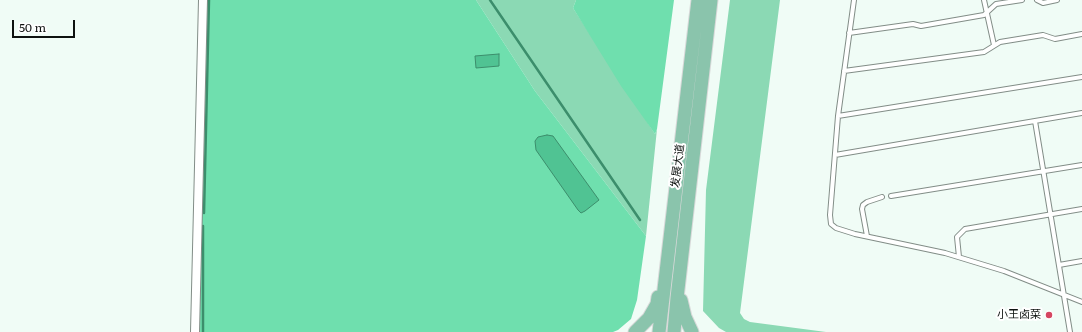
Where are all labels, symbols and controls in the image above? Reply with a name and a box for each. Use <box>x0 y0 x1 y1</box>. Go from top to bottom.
scale bar <box>14 12 77 38</box>
text: 50 m <box>19 18 46 36</box>
street label: 发展大道 <box>669 143 687 189</box>
place label: 小王卤菜 <box>997 308 1041 322</box>
marker: 小王卤菜 <box>1044 310 1054 320</box>

